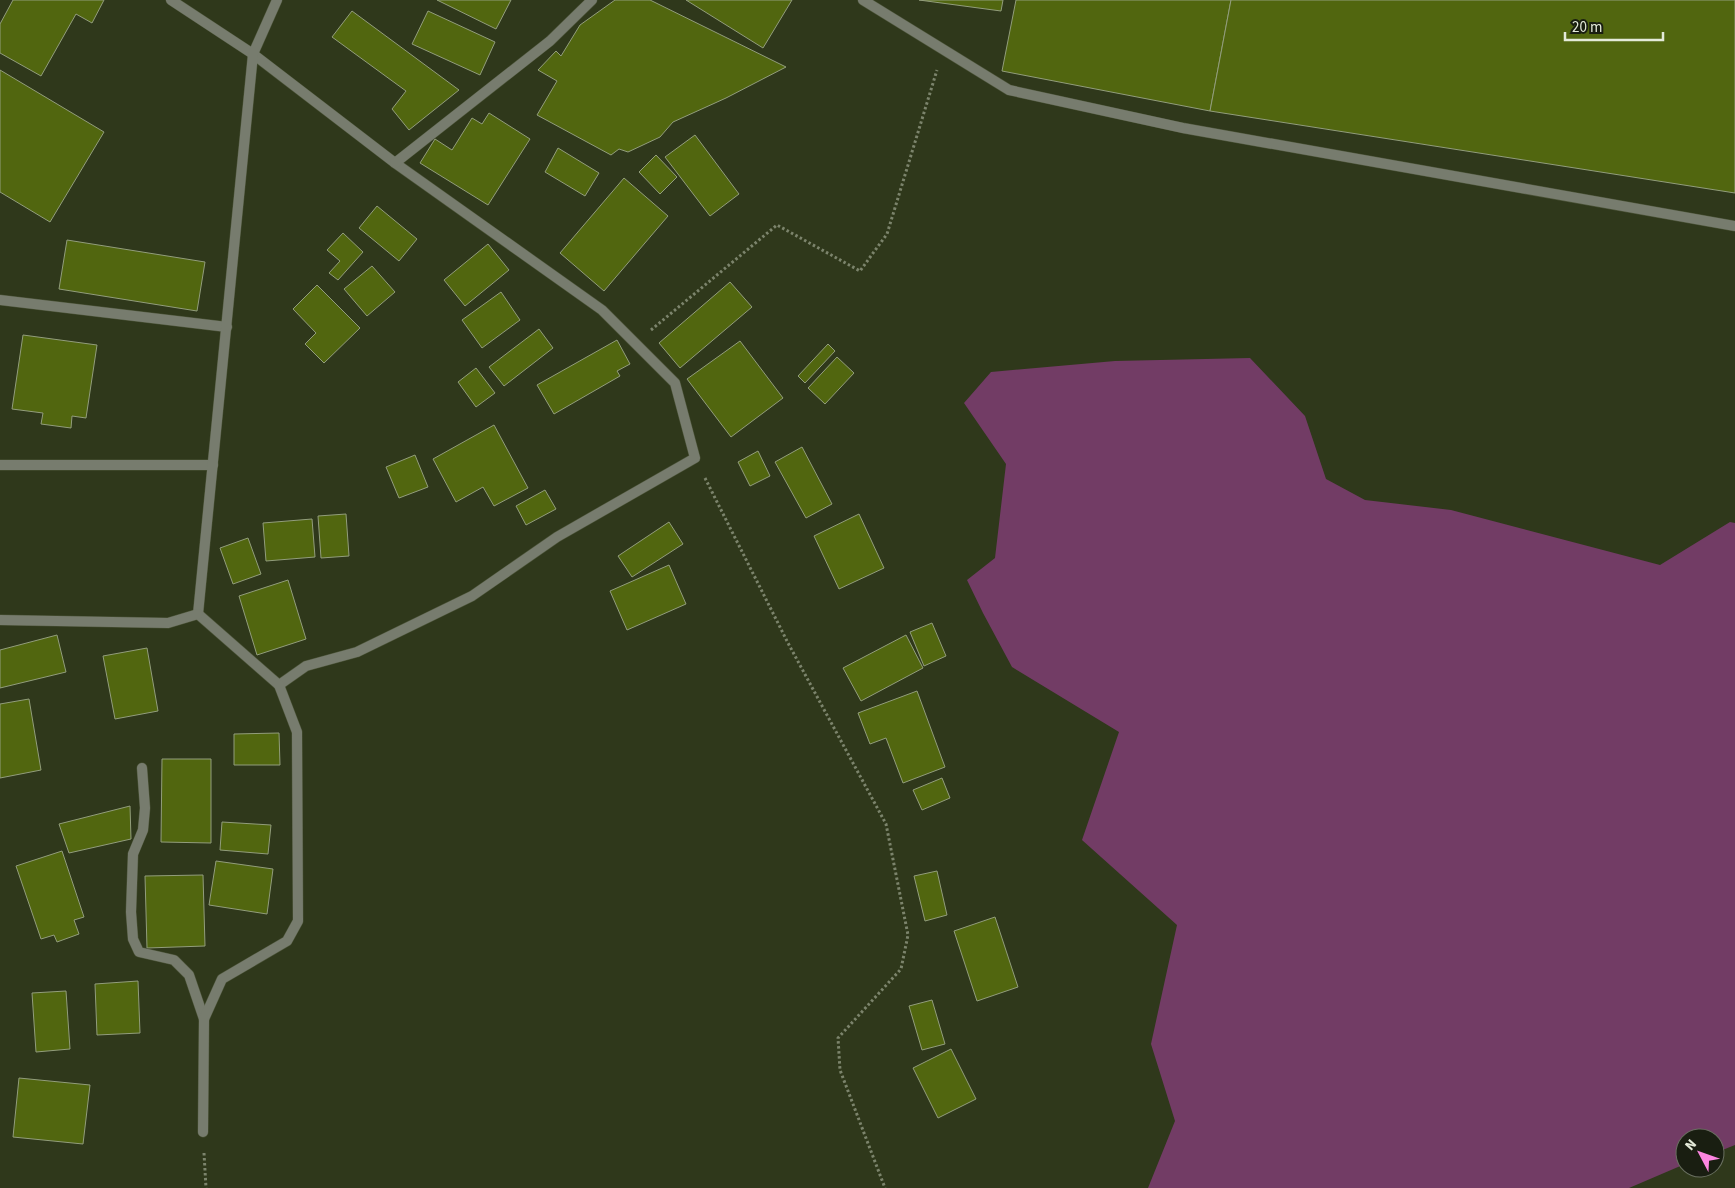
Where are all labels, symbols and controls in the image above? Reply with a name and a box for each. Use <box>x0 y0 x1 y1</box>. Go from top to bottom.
scale bar <box>1565 10 1662 42</box>
text: 20 m <box>1572 17 1602 38</box>
north arrow <box>1675 1128 1725 1178</box>
text: N <box>1680 1135 1702 1155</box>

